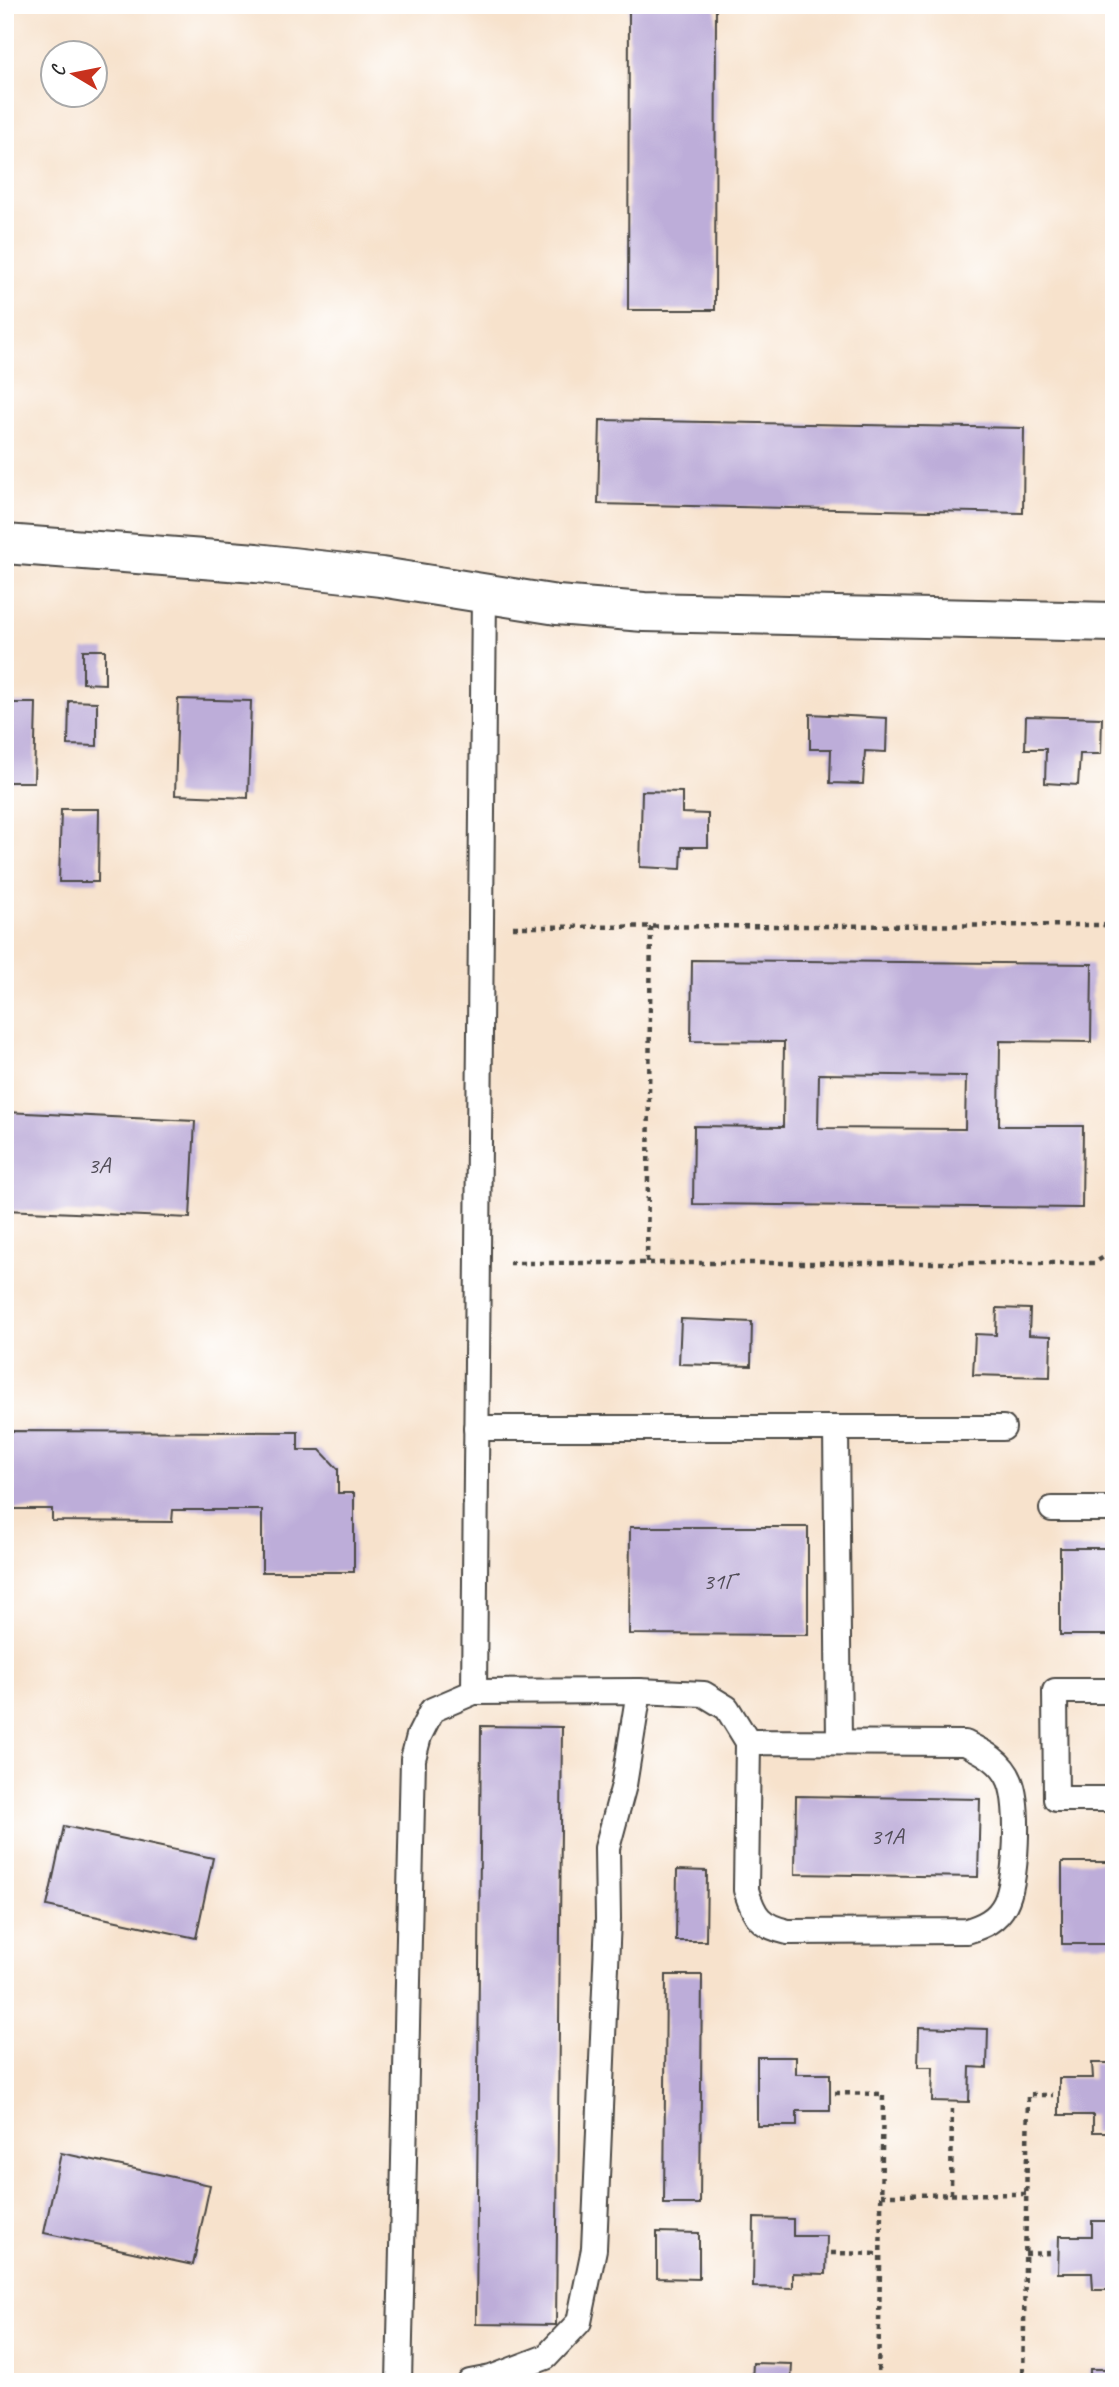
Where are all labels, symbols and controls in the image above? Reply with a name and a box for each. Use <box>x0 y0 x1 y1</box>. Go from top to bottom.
north arrow <box>38 38 108 108</box>
text: С <box>46 62 71 78</box>
house number: 3А <box>88 1150 111 1180</box>
house number: 31Г <box>703 1566 740 1596</box>
house number: 31А <box>870 1821 905 1851</box>

